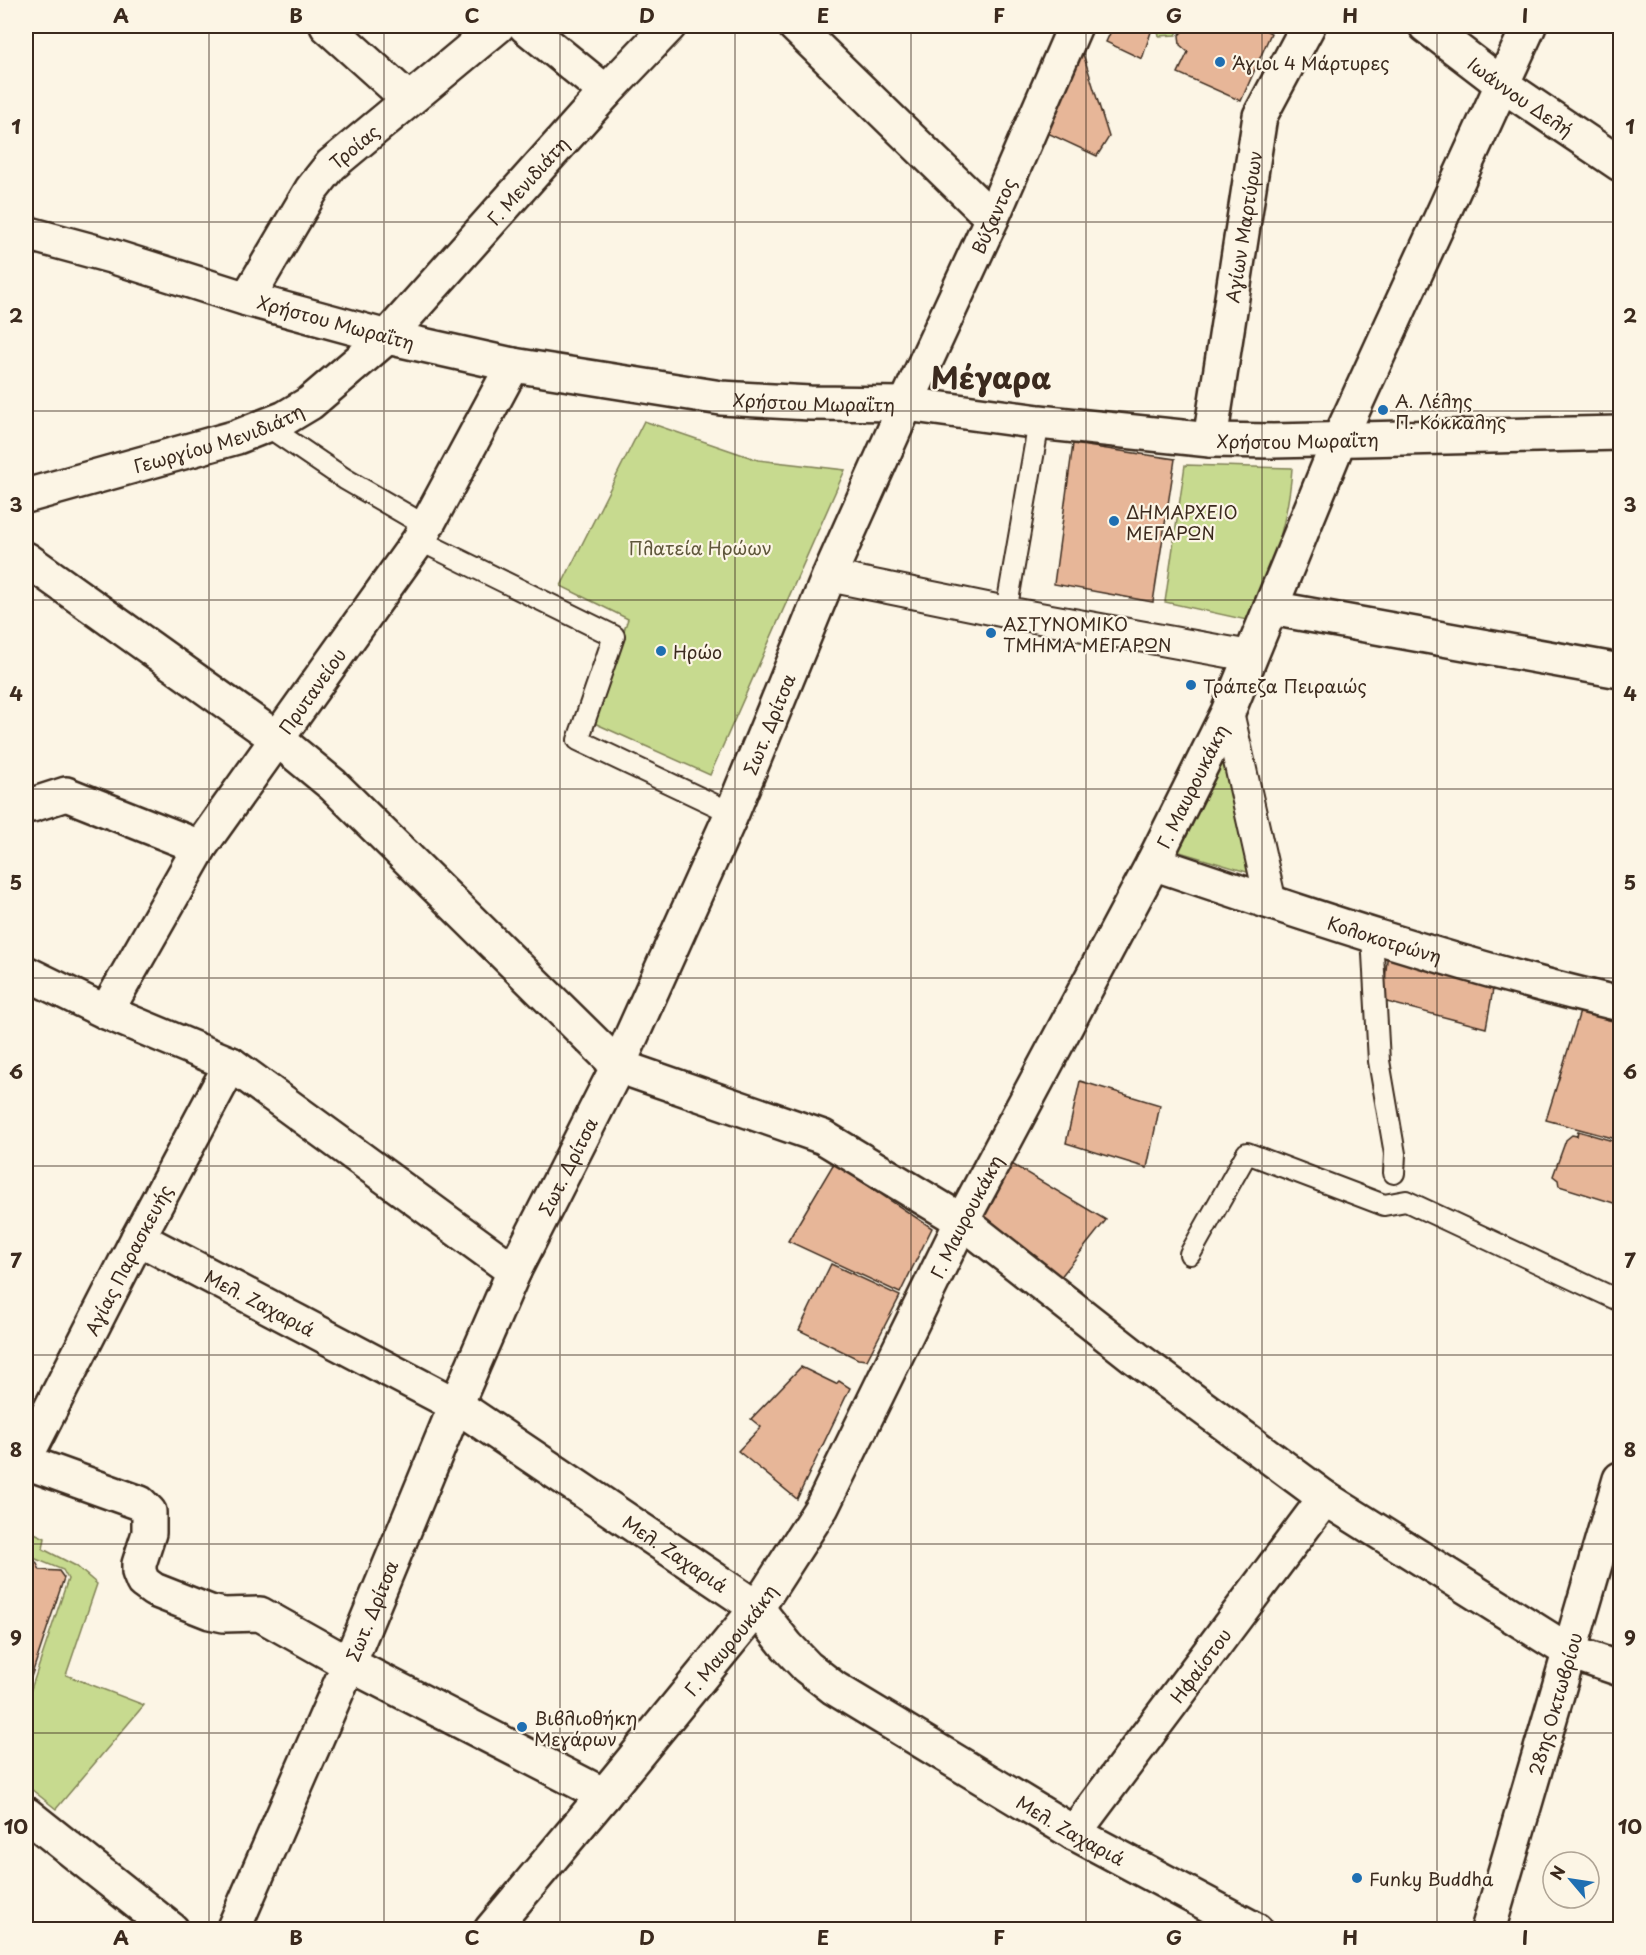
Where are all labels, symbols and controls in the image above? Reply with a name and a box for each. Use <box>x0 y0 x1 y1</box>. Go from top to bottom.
text: A <box>113 0 129 30</box>
text: B <box>289 0 303 30</box>
text: C <box>464 0 480 30</box>
text: D <box>639 0 655 30</box>
text: E <box>817 0 829 30</box>
text: F <box>993 0 1005 30</box>
text: G <box>1166 0 1182 30</box>
text: H <box>1342 0 1358 30</box>
text: I <box>1522 0 1528 30</box>
place label: Άγιοι 4 Μάρτυρες <box>1232 49 1389 76</box>
street label: Ιωάννου Δελή <box>1463 50 1579 142</box>
marker: Άγιοι 4 Μάρτυρες <box>1213 55 1227 69</box>
text: 1 <box>11 111 21 141</box>
text: 1 <box>1625 111 1635 141</box>
street label: Τροίας <box>323 117 385 175</box>
street label: Γ. Μενιδιάτη <box>480 130 574 231</box>
street label: Αγίων Μαρτύρων <box>1218 148 1268 305</box>
street label: Βύζαντος <box>964 173 1022 258</box>
street label: Χρήστου Μωραΐτη <box>254 288 418 356</box>
text: 2 <box>9 300 23 330</box>
text: 2 <box>1623 300 1637 330</box>
district label: Μέγαρα <box>931 354 1051 399</box>
street label: Χρήστου Μωραΐτη <box>732 385 895 417</box>
place label: Α. Λέλης Π. Κόκκαλης <box>1395 387 1506 435</box>
street label: Γεωργίου Μενιδιάτη <box>130 397 308 479</box>
marker: Α. Λέλης Π. Κόκκαλης <box>1376 403 1390 417</box>
street label: Χρήστου Μωραΐτη <box>1217 425 1379 455</box>
text: 3 <box>9 489 23 519</box>
text: 3 <box>1623 489 1637 519</box>
place label: ΔΗΜΑΡΧΕΙΟ ΜΕΓΑΡΩΝ <box>1126 498 1238 546</box>
marker: ΔΗΜΑΡΧΕΙΟ ΜΕΓΑΡΩΝ <box>1107 514 1121 528</box>
park label: Πλατεία Ηρώων <box>628 534 772 561</box>
place label: ΑΣΤΥΝΟΜΙΚΟ ΤΜΗΜΑ ΜΕΓΑΡΩΝ <box>1003 610 1172 658</box>
marker: ΑΣΤΥΝΟΜΙΚΟ ΤΜΗΜΑ ΜΕΓΑΡΩΝ <box>984 626 998 640</box>
place label: Ηρώο <box>673 638 722 665</box>
street label: Πρυτανείου <box>271 642 352 739</box>
marker: Ηρώο <box>654 644 668 658</box>
street label: Σωτ. Δρίτσα <box>736 669 801 779</box>
place label: Τράπεζα Πειραιώς <box>1203 672 1367 699</box>
text: 4 <box>9 678 23 708</box>
marker: Τράπεζα Πειραιώς <box>1184 678 1198 692</box>
text: 4 <box>1623 678 1637 708</box>
street label: Γ. Μαυρουκάκη <box>1149 719 1234 853</box>
text: 5 <box>10 867 22 897</box>
text: 5 <box>1624 867 1636 897</box>
street label: Κολοκοτρώνη <box>1324 908 1445 969</box>
text: 6 <box>9 1056 23 1086</box>
text: 6 <box>1623 1056 1637 1086</box>
street label: Σωτ. Δρίτσα <box>531 1112 603 1220</box>
street label: Γ. Μαυρουκάκη <box>923 1150 1009 1283</box>
street label: Αγίας Παρασκευής <box>77 1179 178 1340</box>
text: 7 <box>10 1245 22 1275</box>
text: 7 <box>1624 1245 1636 1275</box>
street label: Μελ. Ζαχαριά <box>200 1262 320 1342</box>
text: 8 <box>10 1434 22 1464</box>
text: 8 <box>1624 1434 1636 1464</box>
street label: Μελ. Ζαχαριά <box>618 1508 733 1598</box>
street label: Σωτ. Δρίτσα <box>338 1556 404 1665</box>
street label: Γ. Μαυρουκάκη <box>677 1579 783 1701</box>
text: 9 <box>10 1622 22 1652</box>
street label: Ηφαίστου <box>1163 1622 1237 1708</box>
text: 9 <box>1624 1622 1636 1652</box>
street label: 28ης Οκτωβρίου <box>1521 1629 1588 1778</box>
place label: Βιβλιοθήκη Μεγάρων <box>534 1704 638 1752</box>
marker: Βιβλιοθήκη Μεγάρων <box>515 1720 529 1734</box>
street label: Μελ. Ζαχαριά <box>1012 1788 1130 1871</box>
text: 10 <box>4 1811 28 1841</box>
text: 10 <box>1618 1811 1642 1841</box>
north arrow <box>1541 1850 1601 1910</box>
text: N <box>1543 1861 1571 1884</box>
place label: Funky Buddha <box>1369 1865 1494 1892</box>
marker: Funky Buddha <box>1350 1871 1364 1885</box>
text: A <box>113 1922 129 1952</box>
text: B <box>289 1922 303 1952</box>
text: C <box>464 1922 480 1952</box>
text: D <box>639 1922 655 1952</box>
text: E <box>817 1922 829 1952</box>
text: F <box>993 1922 1005 1952</box>
text: G <box>1166 1922 1182 1952</box>
text: H <box>1342 1922 1358 1952</box>
text: I <box>1522 1922 1528 1952</box>

